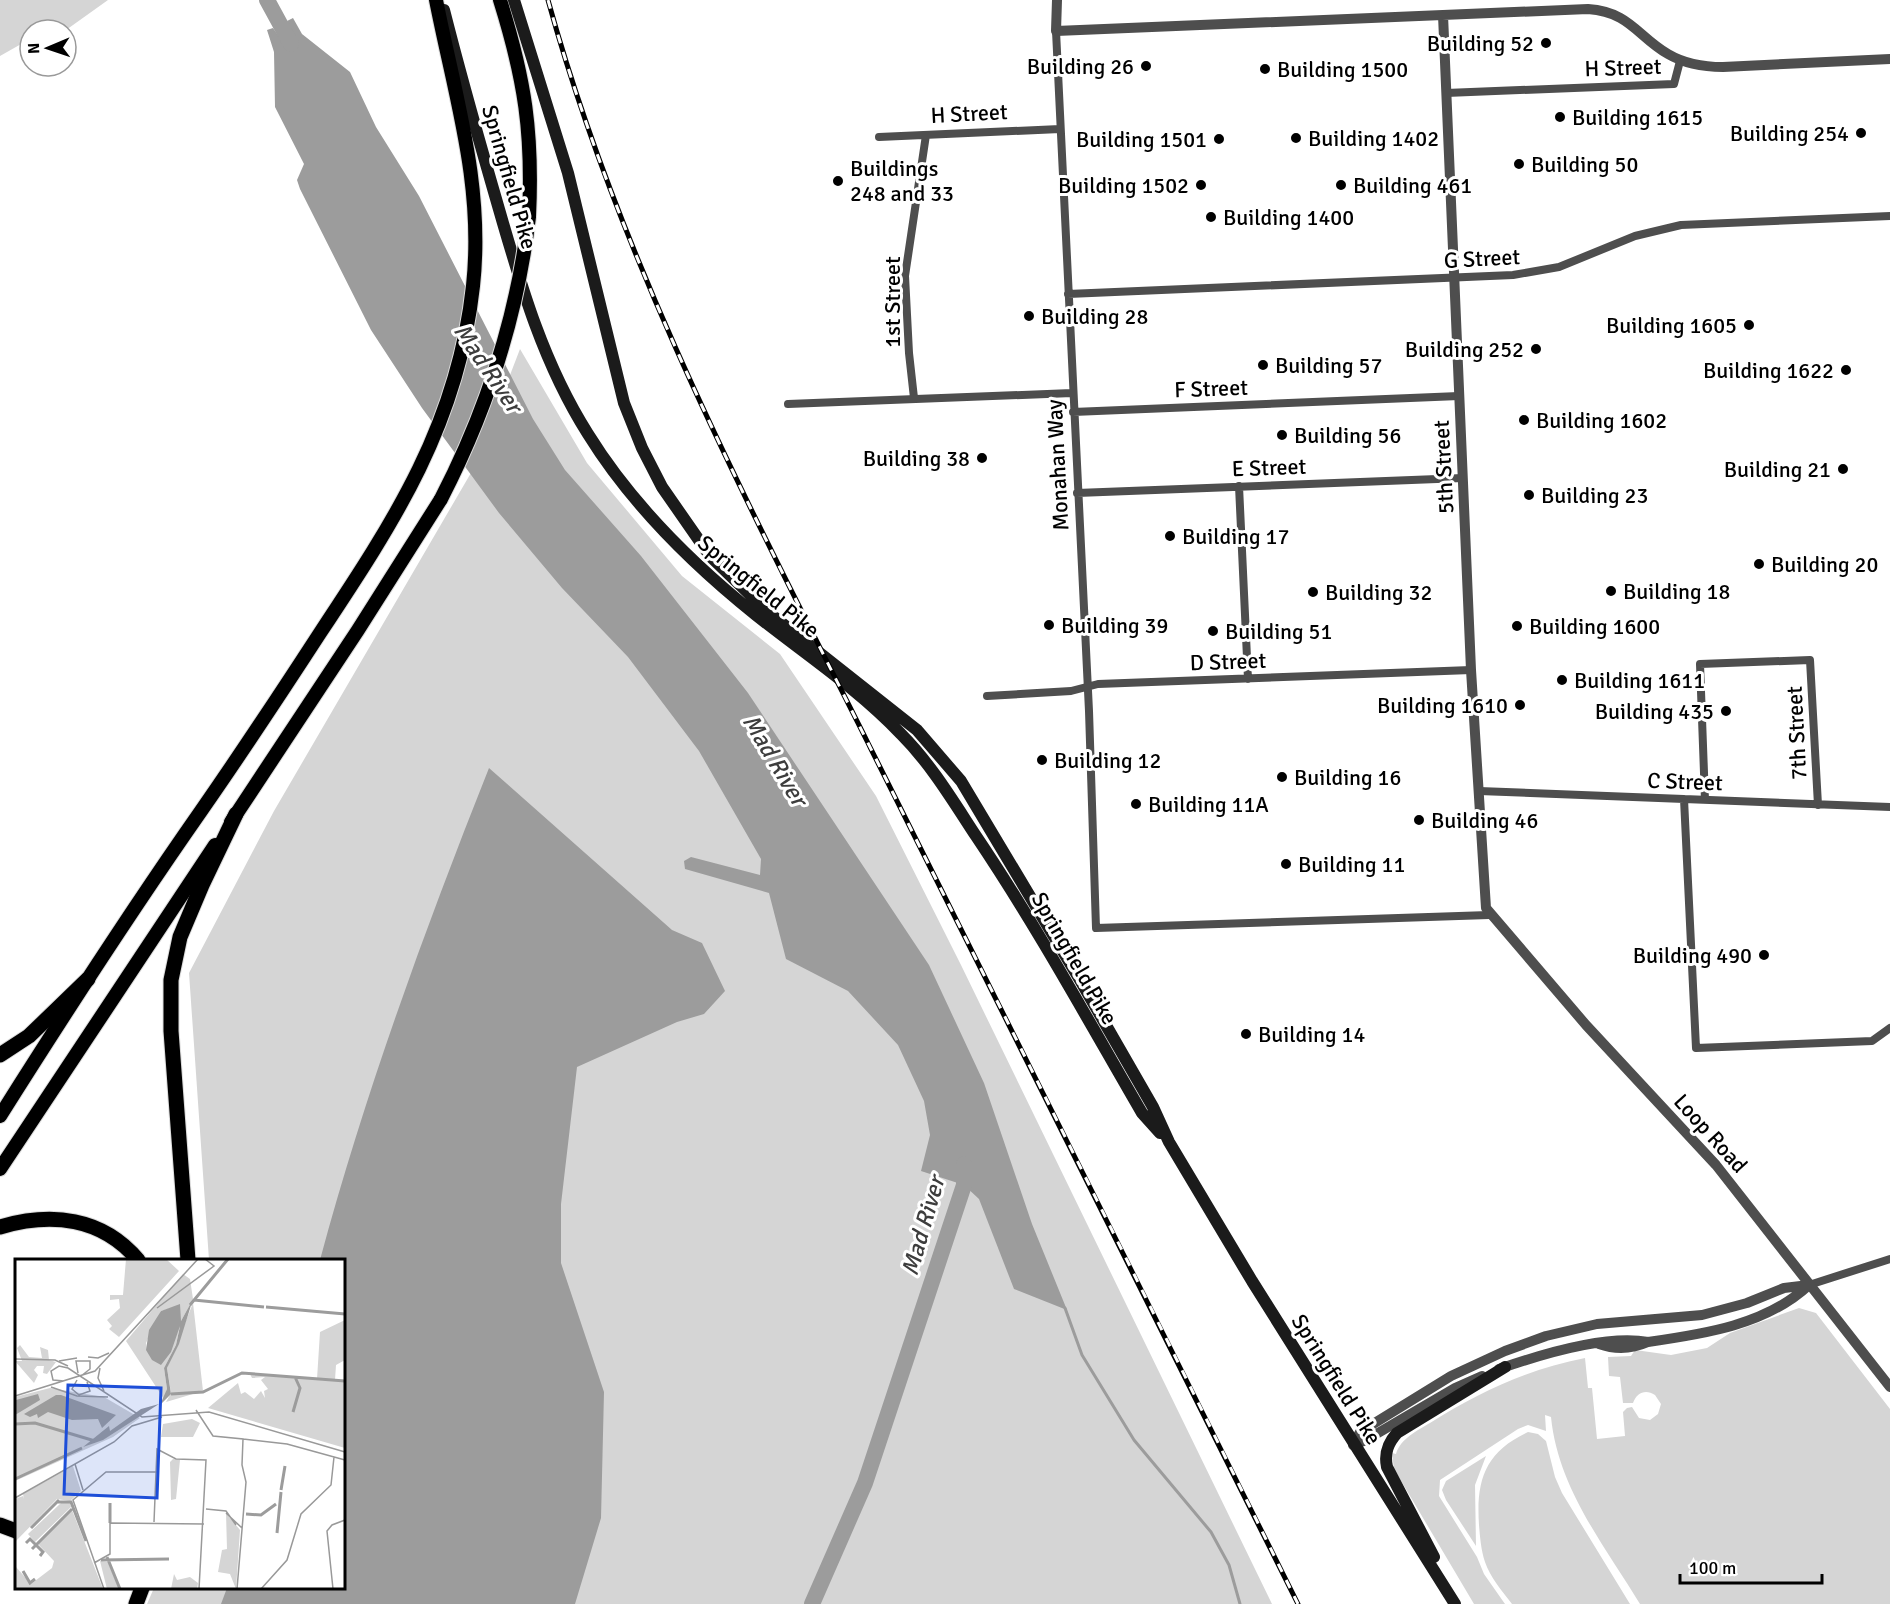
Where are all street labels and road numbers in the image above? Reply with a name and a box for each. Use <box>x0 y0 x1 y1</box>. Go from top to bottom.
street label: H Street <box>1584 53 1662 82</box>
street label: H Street <box>930 98 1008 129</box>
street label: Springfield Pike <box>476 102 543 252</box>
street label: G Street <box>1443 243 1521 274</box>
street label: 1st Street <box>879 256 906 348</box>
street label: F Street <box>1174 374 1249 403</box>
street label: Monahan Way <box>1041 398 1074 531</box>
street label: 5th Street <box>1428 419 1459 514</box>
street label: E Street <box>1231 453 1307 482</box>
street label: Springfield Pike <box>692 529 825 644</box>
street label: D Street <box>1189 647 1267 676</box>
street label: 7th Street <box>1781 685 1812 780</box>
street label: C Street <box>1647 767 1723 796</box>
street label: Springfield Pike <box>1026 887 1123 1029</box>
street label: Loop Road <box>1668 1088 1753 1179</box>
street label: Springfield Pike <box>1286 1309 1387 1449</box>

